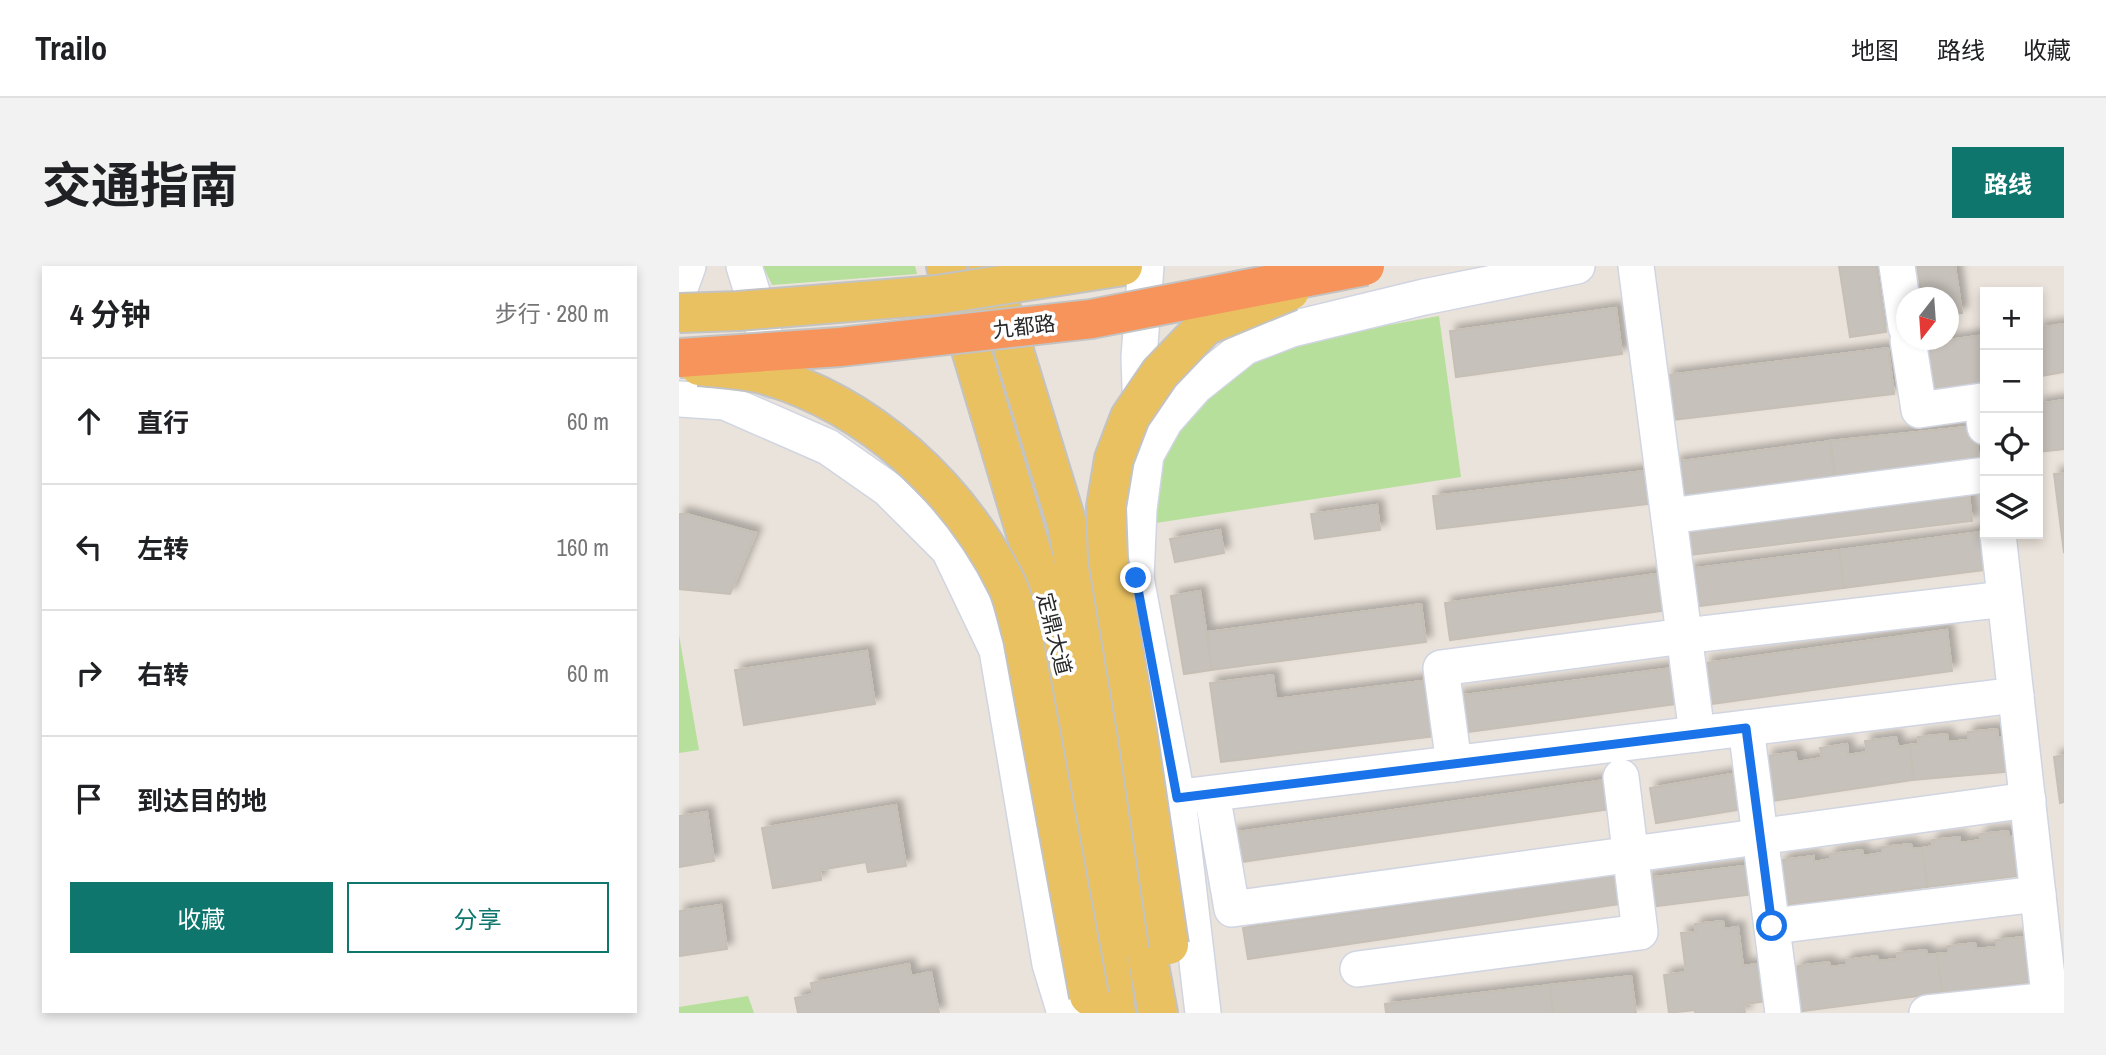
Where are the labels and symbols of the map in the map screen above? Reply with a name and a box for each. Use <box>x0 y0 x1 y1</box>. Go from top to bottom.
north arrow <box>1896 287 1959 350</box>
street label: 九都路 <box>991 308 1057 345</box>
route end <box>1120 562 1151 593</box>
street label: 定鼎大道 <box>1030 590 1079 678</box>
route start <box>1756 910 1787 941</box>

